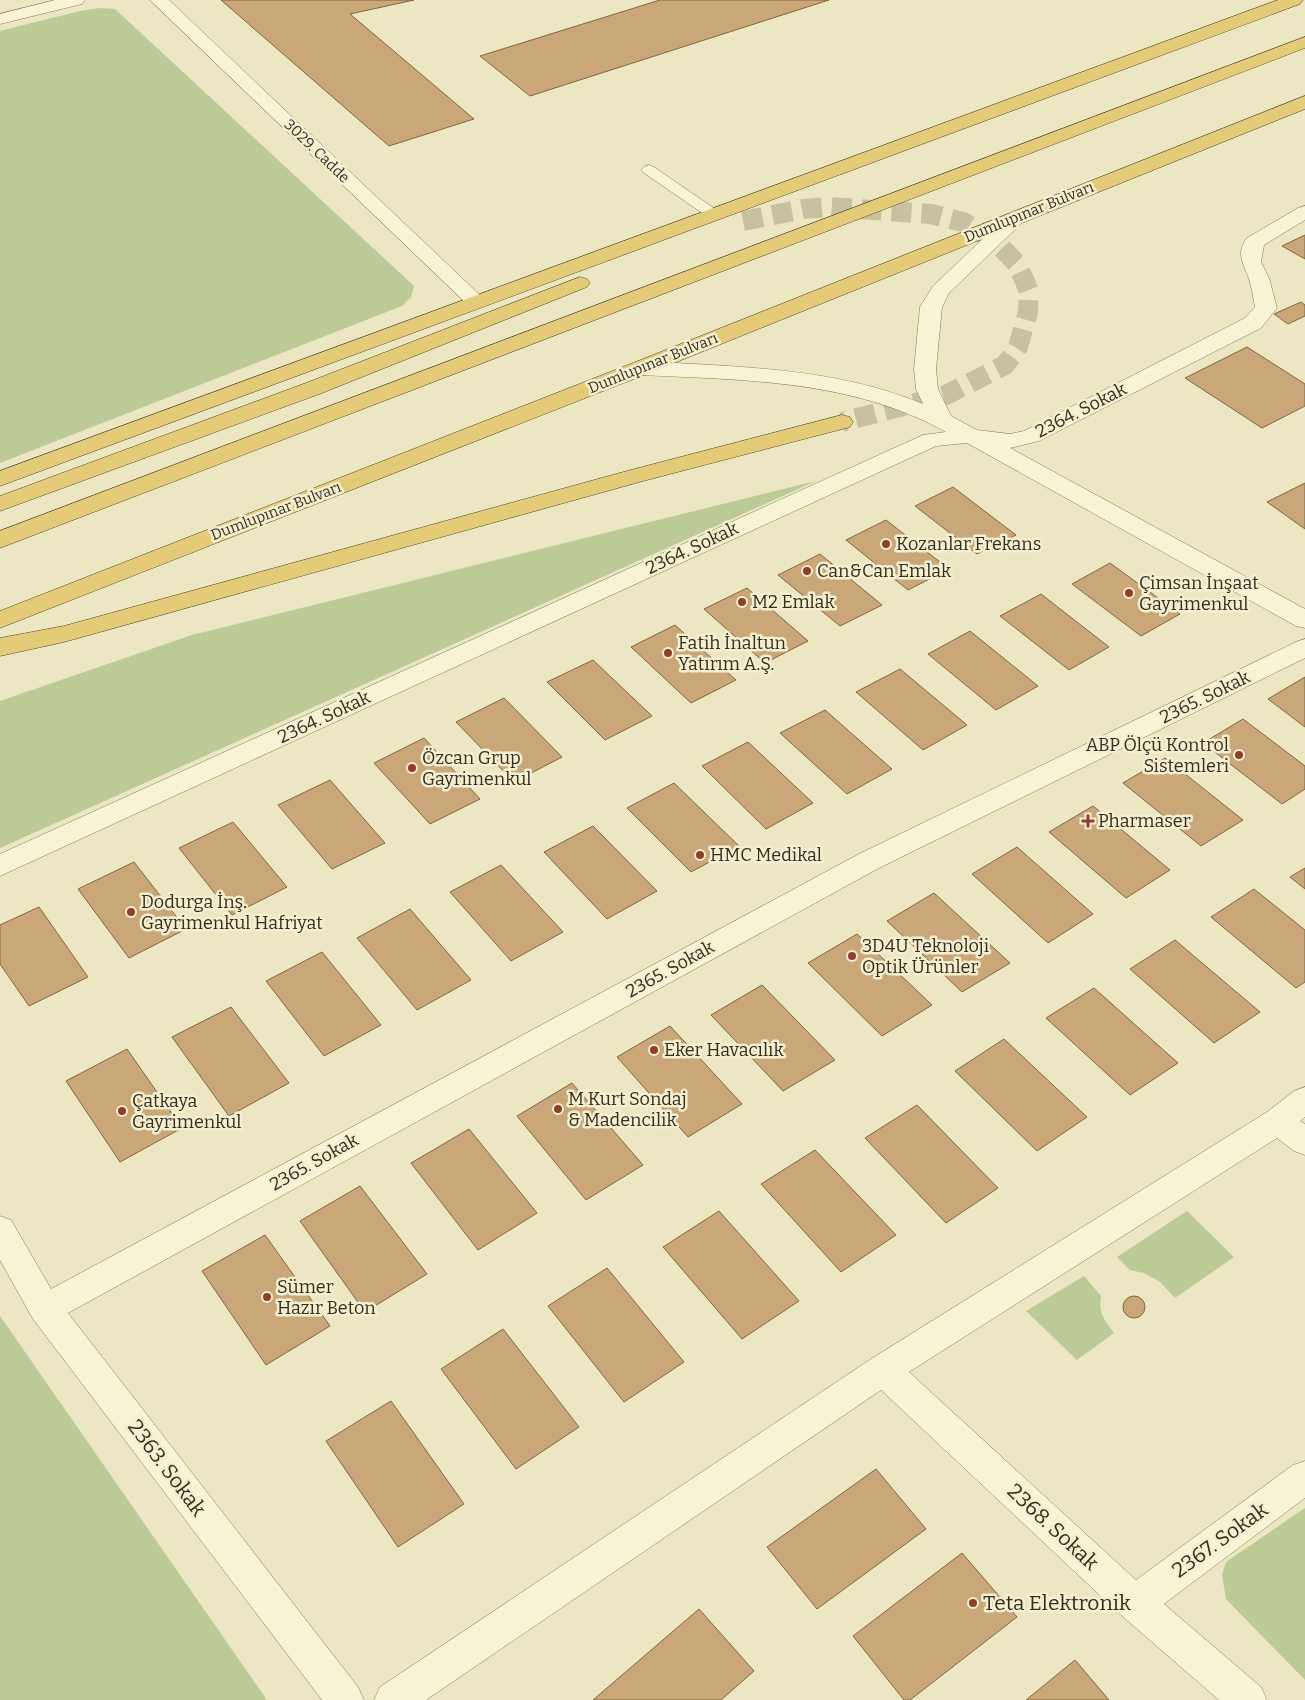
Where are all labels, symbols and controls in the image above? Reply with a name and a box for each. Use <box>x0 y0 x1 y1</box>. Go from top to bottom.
street label: 3029. Cadde <box>281 115 353 187</box>
street label: Dumlupınar Bulvarı <box>962 178 1097 246</box>
street label: Dumlupınar Bulvarı <box>586 329 721 397</box>
street label: 2364. Sokak <box>1032 377 1131 442</box>
street label: Dumlupınar Bulvarı <box>208 478 344 544</box>
street label: 2364. Sokak <box>642 517 742 579</box>
place label: Kozanlar Frekans <box>896 533 1041 555</box>
marker: Kozanlar Frekans <box>880 538 892 550</box>
place label: Can&Can Emlak <box>817 560 952 582</box>
marker: Can&Can Emlak <box>801 565 813 577</box>
place label: Çimsan İnşaat Gayrimenkul <box>1139 572 1259 615</box>
marker: Çimsan İnşaat Gayrimenkul <box>1123 587 1135 599</box>
place label: M2 Emlak <box>752 591 835 613</box>
marker: M2 Emlak <box>736 596 748 608</box>
place label: Fatih İnaltun Yatırım A.Ş. <box>678 632 787 675</box>
marker: Fatih İnaltun Yatırım A.Ş. <box>662 647 674 659</box>
street label: 2365. Sokak <box>1156 665 1254 728</box>
street label: 2364. Sokak <box>274 686 374 748</box>
place label: ABP Ölçü Kontrol Sistemleri <box>1086 734 1229 777</box>
place label: Özcan Grup Gayrimenkul <box>422 747 532 790</box>
marker: ABP Ölçü Kontrol Sistemleri <box>1233 749 1245 761</box>
marker: Özcan Grup Gayrimenkul <box>406 762 418 774</box>
place label: Pharmaser <box>1098 810 1191 832</box>
marker: Pharmaser <box>1082 815 1094 827</box>
place label: HMC Medikal <box>710 844 822 866</box>
marker: HMC Medikal <box>694 849 706 861</box>
place label: Dodurga İnş. Gayrimenkul Hafriyat <box>141 891 323 934</box>
marker: Dodurga İnş. Gayrimenkul Hafriyat <box>125 906 137 918</box>
street label: 2365. Sokak <box>622 935 719 1002</box>
place label: 3D4U Teknoloji Optik Ürünler <box>862 935 989 978</box>
marker: 3D4U Teknoloji Optik Ürünler <box>846 950 858 962</box>
place label: Eker Havacılık <box>664 1039 784 1061</box>
marker: Eker Havacılık <box>648 1044 660 1056</box>
place label: M Kurt Sondaj & Madencilik <box>568 1088 687 1131</box>
place label: Çatkaya Gayrimenkul <box>132 1090 242 1133</box>
marker: M Kurt Sondaj & Madencilik <box>552 1103 564 1115</box>
marker: Çatkaya Gayrimenkul <box>116 1105 128 1117</box>
street label: 2365. Sokak <box>266 1128 363 1195</box>
place label: Sümer Hazır Beton <box>277 1276 376 1319</box>
marker: Sümer Hazır Beton <box>261 1291 273 1303</box>
street label: 2363. Sokak <box>122 1415 212 1522</box>
street label: 2368. Sokak <box>1002 1478 1104 1576</box>
street label: 2367. Sokak <box>1167 1497 1273 1583</box>
place label: Teta Elektronik <box>983 1590 1131 1616</box>
marker: Teta Elektronik <box>967 1597 979 1609</box>

